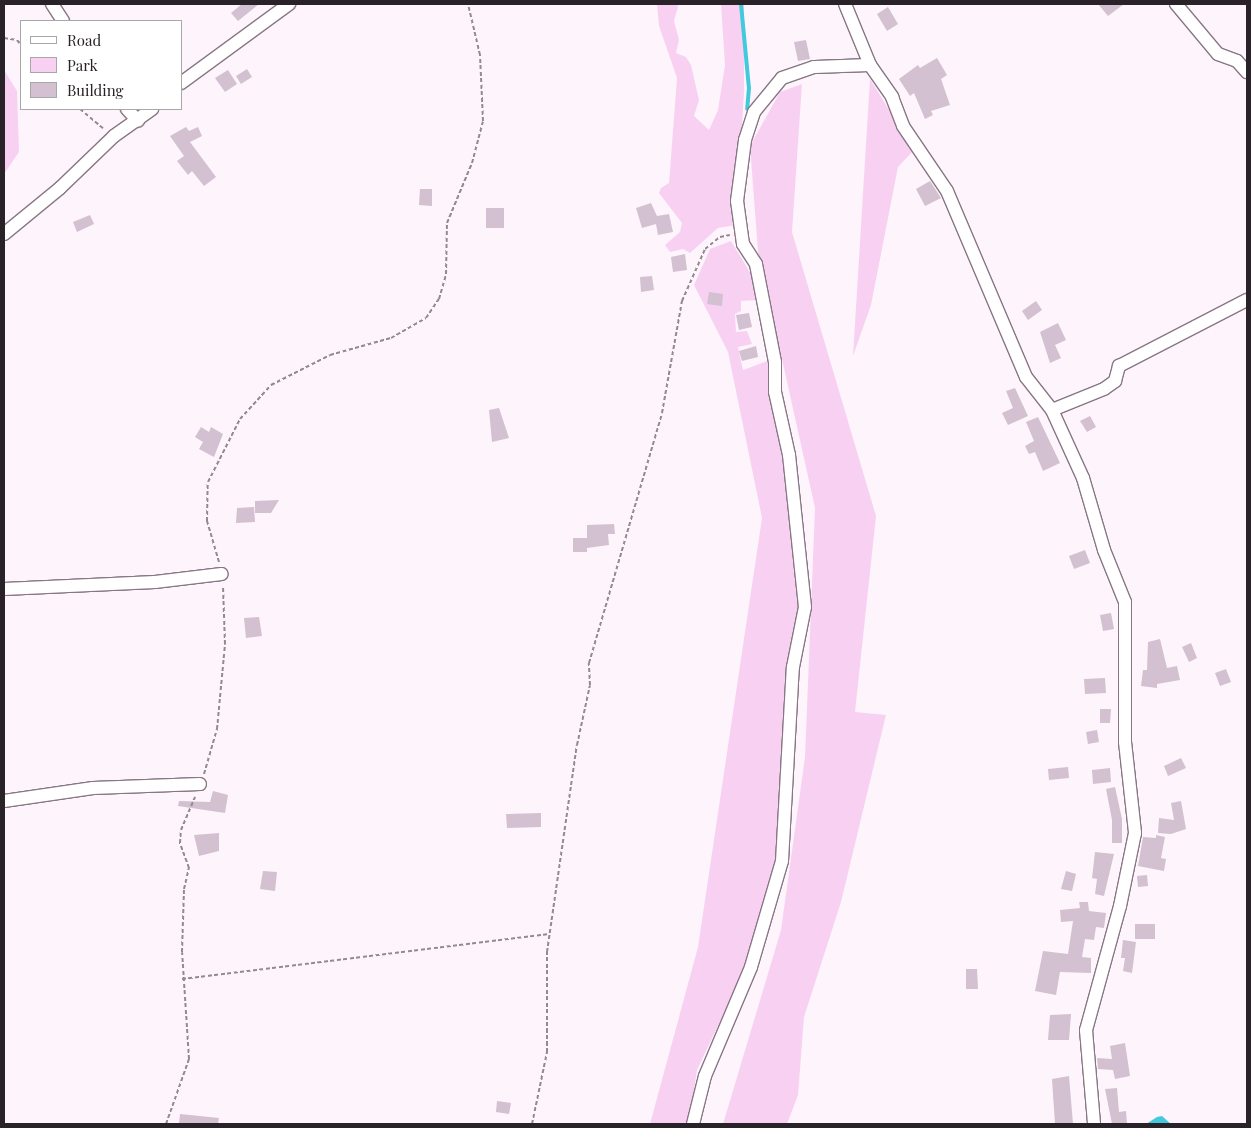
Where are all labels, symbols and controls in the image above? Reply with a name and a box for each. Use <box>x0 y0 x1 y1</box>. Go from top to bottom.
legend <box>20 20 182 110</box>
text: Road <box>67 30 101 50</box>
text: Park <box>67 55 98 75</box>
text: Building <box>67 80 123 100</box>

